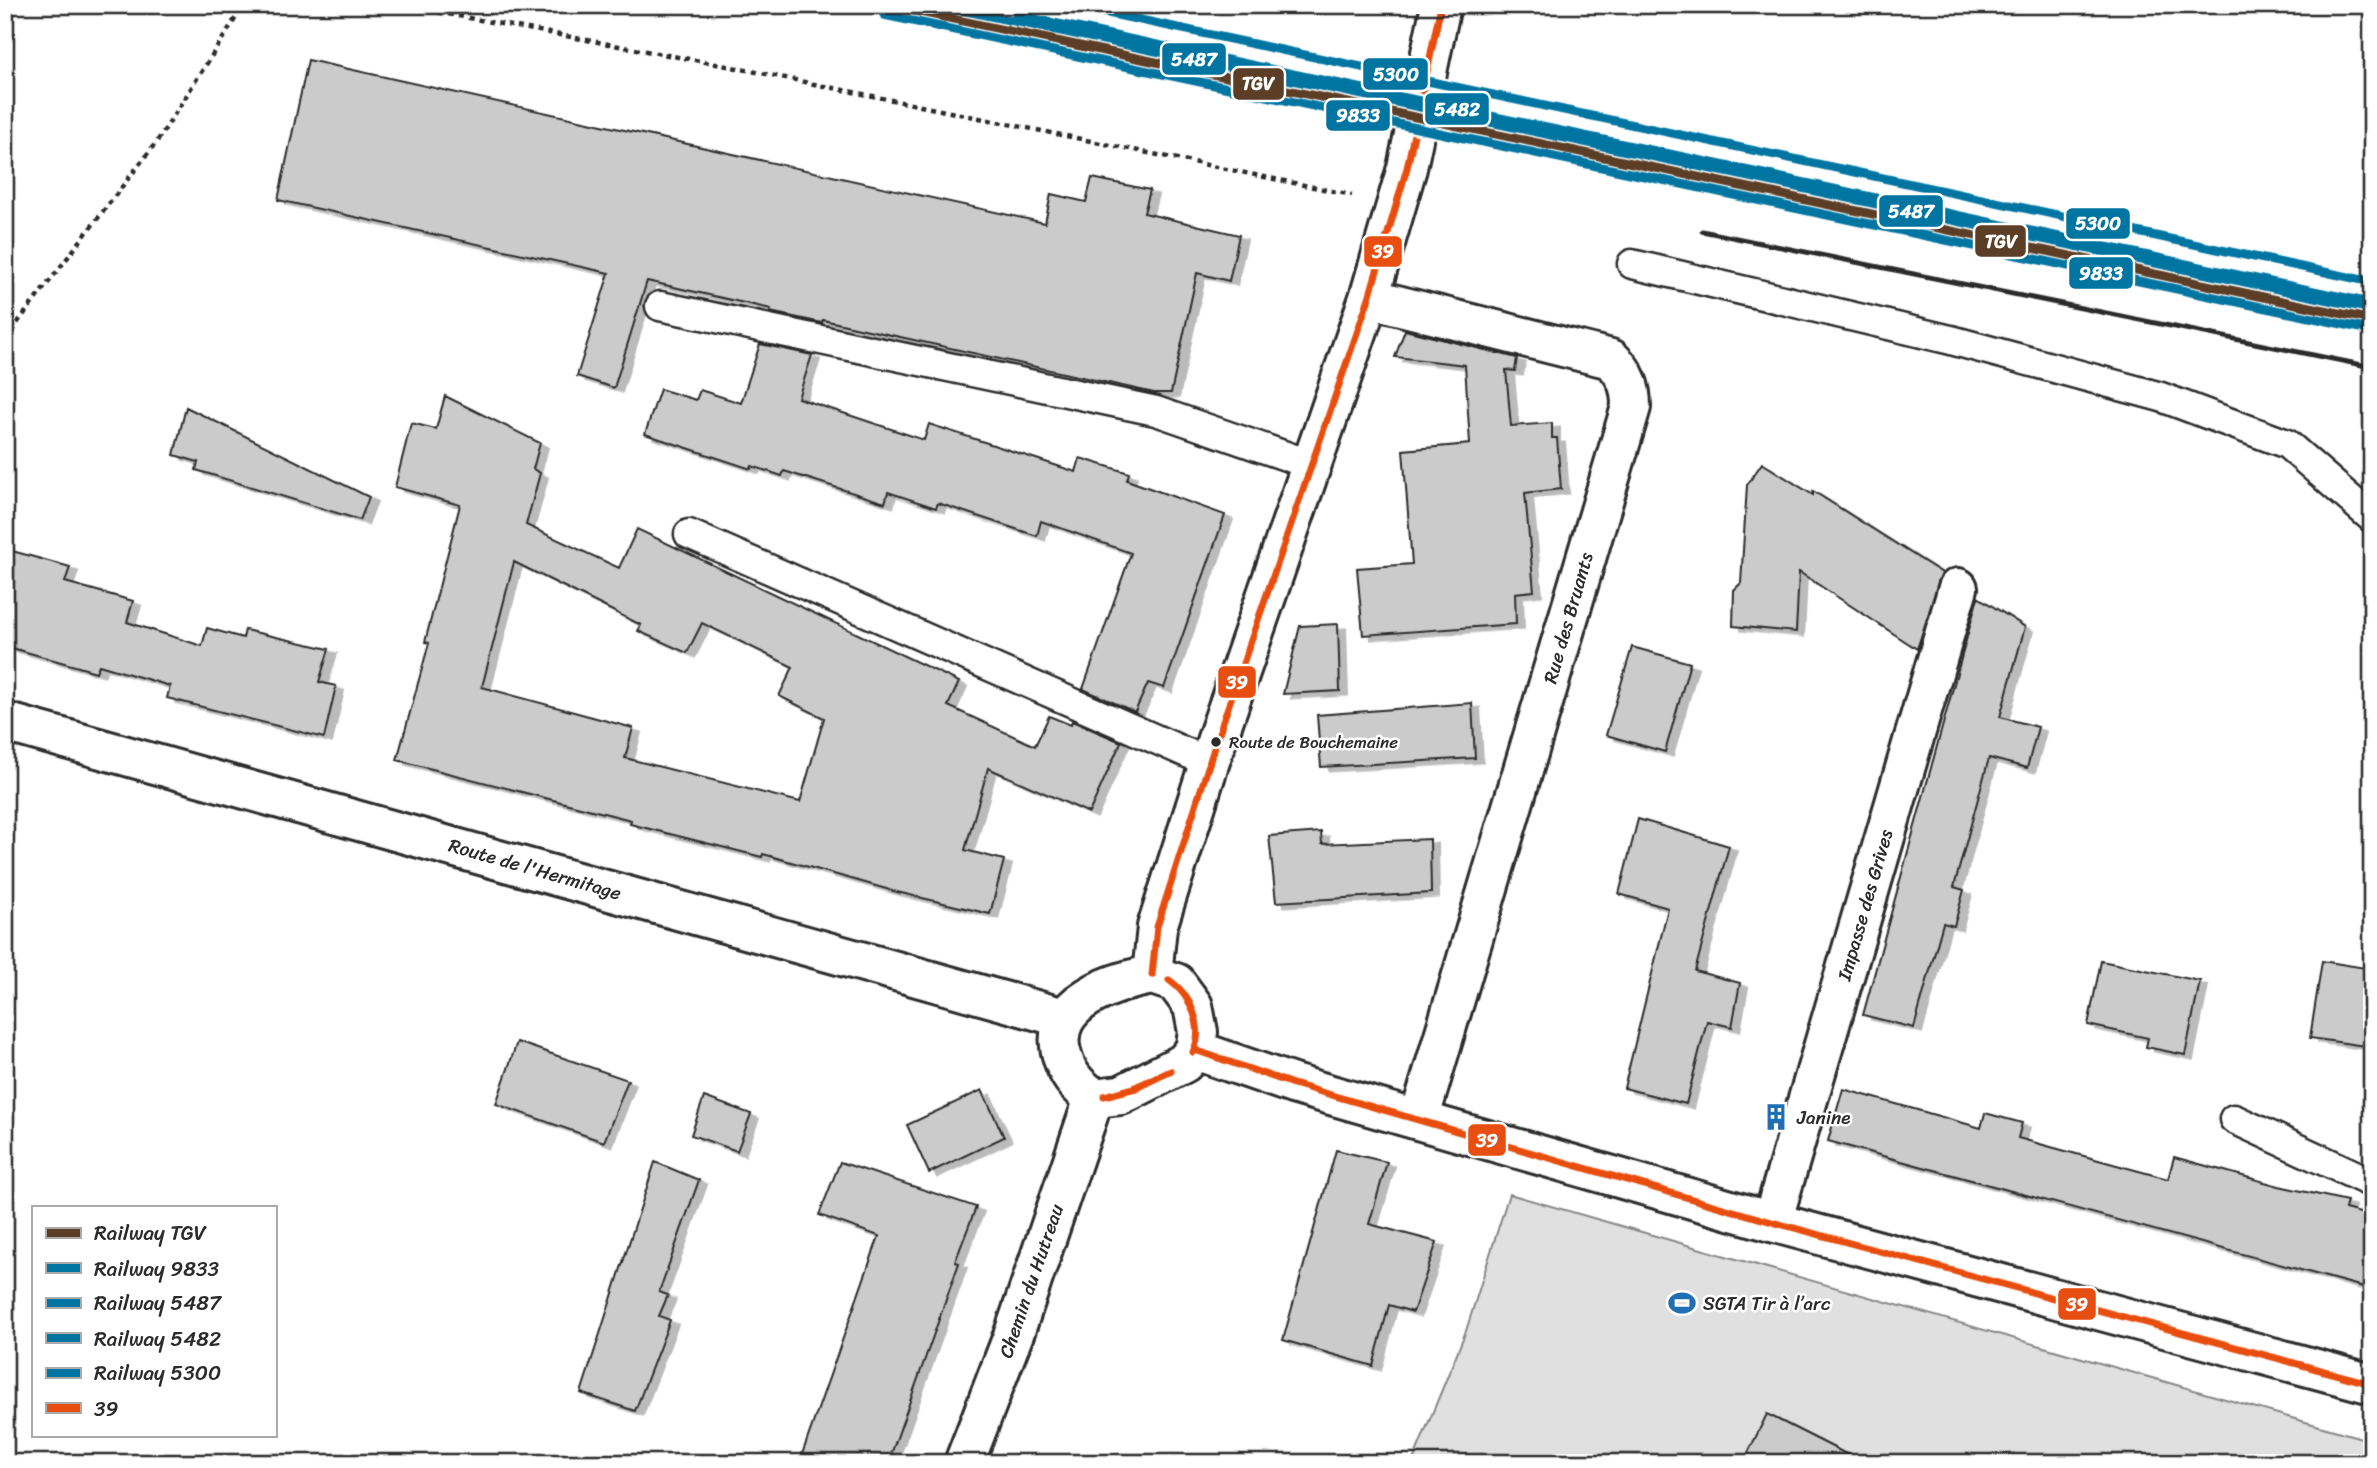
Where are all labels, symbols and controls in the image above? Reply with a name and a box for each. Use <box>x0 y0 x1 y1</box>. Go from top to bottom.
line badge: 5487 <box>1161 42 1227 76</box>
text: 5487 <box>1171 43 1219 76</box>
line badge: 5300 <box>1362 57 1429 91</box>
text: 5300 <box>1373 58 1419 91</box>
line badge: TGV <box>1232 67 1285 101</box>
text: TGV <box>1242 67 1276 100</box>
line badge: 5482 <box>1424 92 1490 126</box>
text: 5482 <box>1434 93 1480 126</box>
line badge: 9833 <box>1325 99 1391 132</box>
text: 9833 <box>1336 99 1381 132</box>
line badge: 5487 <box>1878 194 1944 228</box>
text: 5487 <box>1888 195 1936 228</box>
line badge: 5300 <box>2065 207 2131 240</box>
text: 5300 <box>2075 207 2121 240</box>
line badge: TGV <box>1974 224 2027 258</box>
text: TGV <box>1985 225 2019 258</box>
line badge: 39 <box>1363 235 1403 268</box>
text: 39 <box>1371 235 1394 268</box>
line badge: 9833 <box>2068 256 2134 290</box>
text: 9833 <box>2079 257 2124 290</box>
street label: Rue des Bruants <box>1534 548 1603 687</box>
line badge: 39 <box>1217 665 1257 699</box>
text: 39 <box>1225 666 1248 699</box>
place label: Route de Bouchemaine <box>1229 727 1398 757</box>
marker: Route de Bouchemaine <box>1209 735 1223 749</box>
street label: Impasse des Grives <box>1827 825 1902 986</box>
street label: Route de l'Hermitage <box>445 829 626 910</box>
place label: Janine <box>1796 1101 1850 1134</box>
building icon: Janine <box>1761 1102 1791 1132</box>
line badge: 39 <box>1467 1123 1507 1157</box>
text: 39 <box>1475 1124 1498 1157</box>
street label: Chemin du Hutreau <box>989 1199 1073 1363</box>
legend <box>32 1206 276 1436</box>
text: Railway TGV <box>94 1214 208 1252</box>
text: Railway 9833 <box>94 1250 219 1288</box>
text: Railway 5487 <box>94 1284 223 1322</box>
place label: SGTA Tir à l’arc <box>1703 1287 1831 1320</box>
line badge: 39 <box>2057 1287 2097 1321</box>
sports icon: SGTA Tir à l’arc <box>1667 1288 1697 1318</box>
text: 39 <box>2065 1288 2088 1321</box>
text: Railway 5482 <box>94 1320 221 1358</box>
text: Railway 5300 <box>94 1354 221 1392</box>
text: 39 <box>94 1390 119 1428</box>

